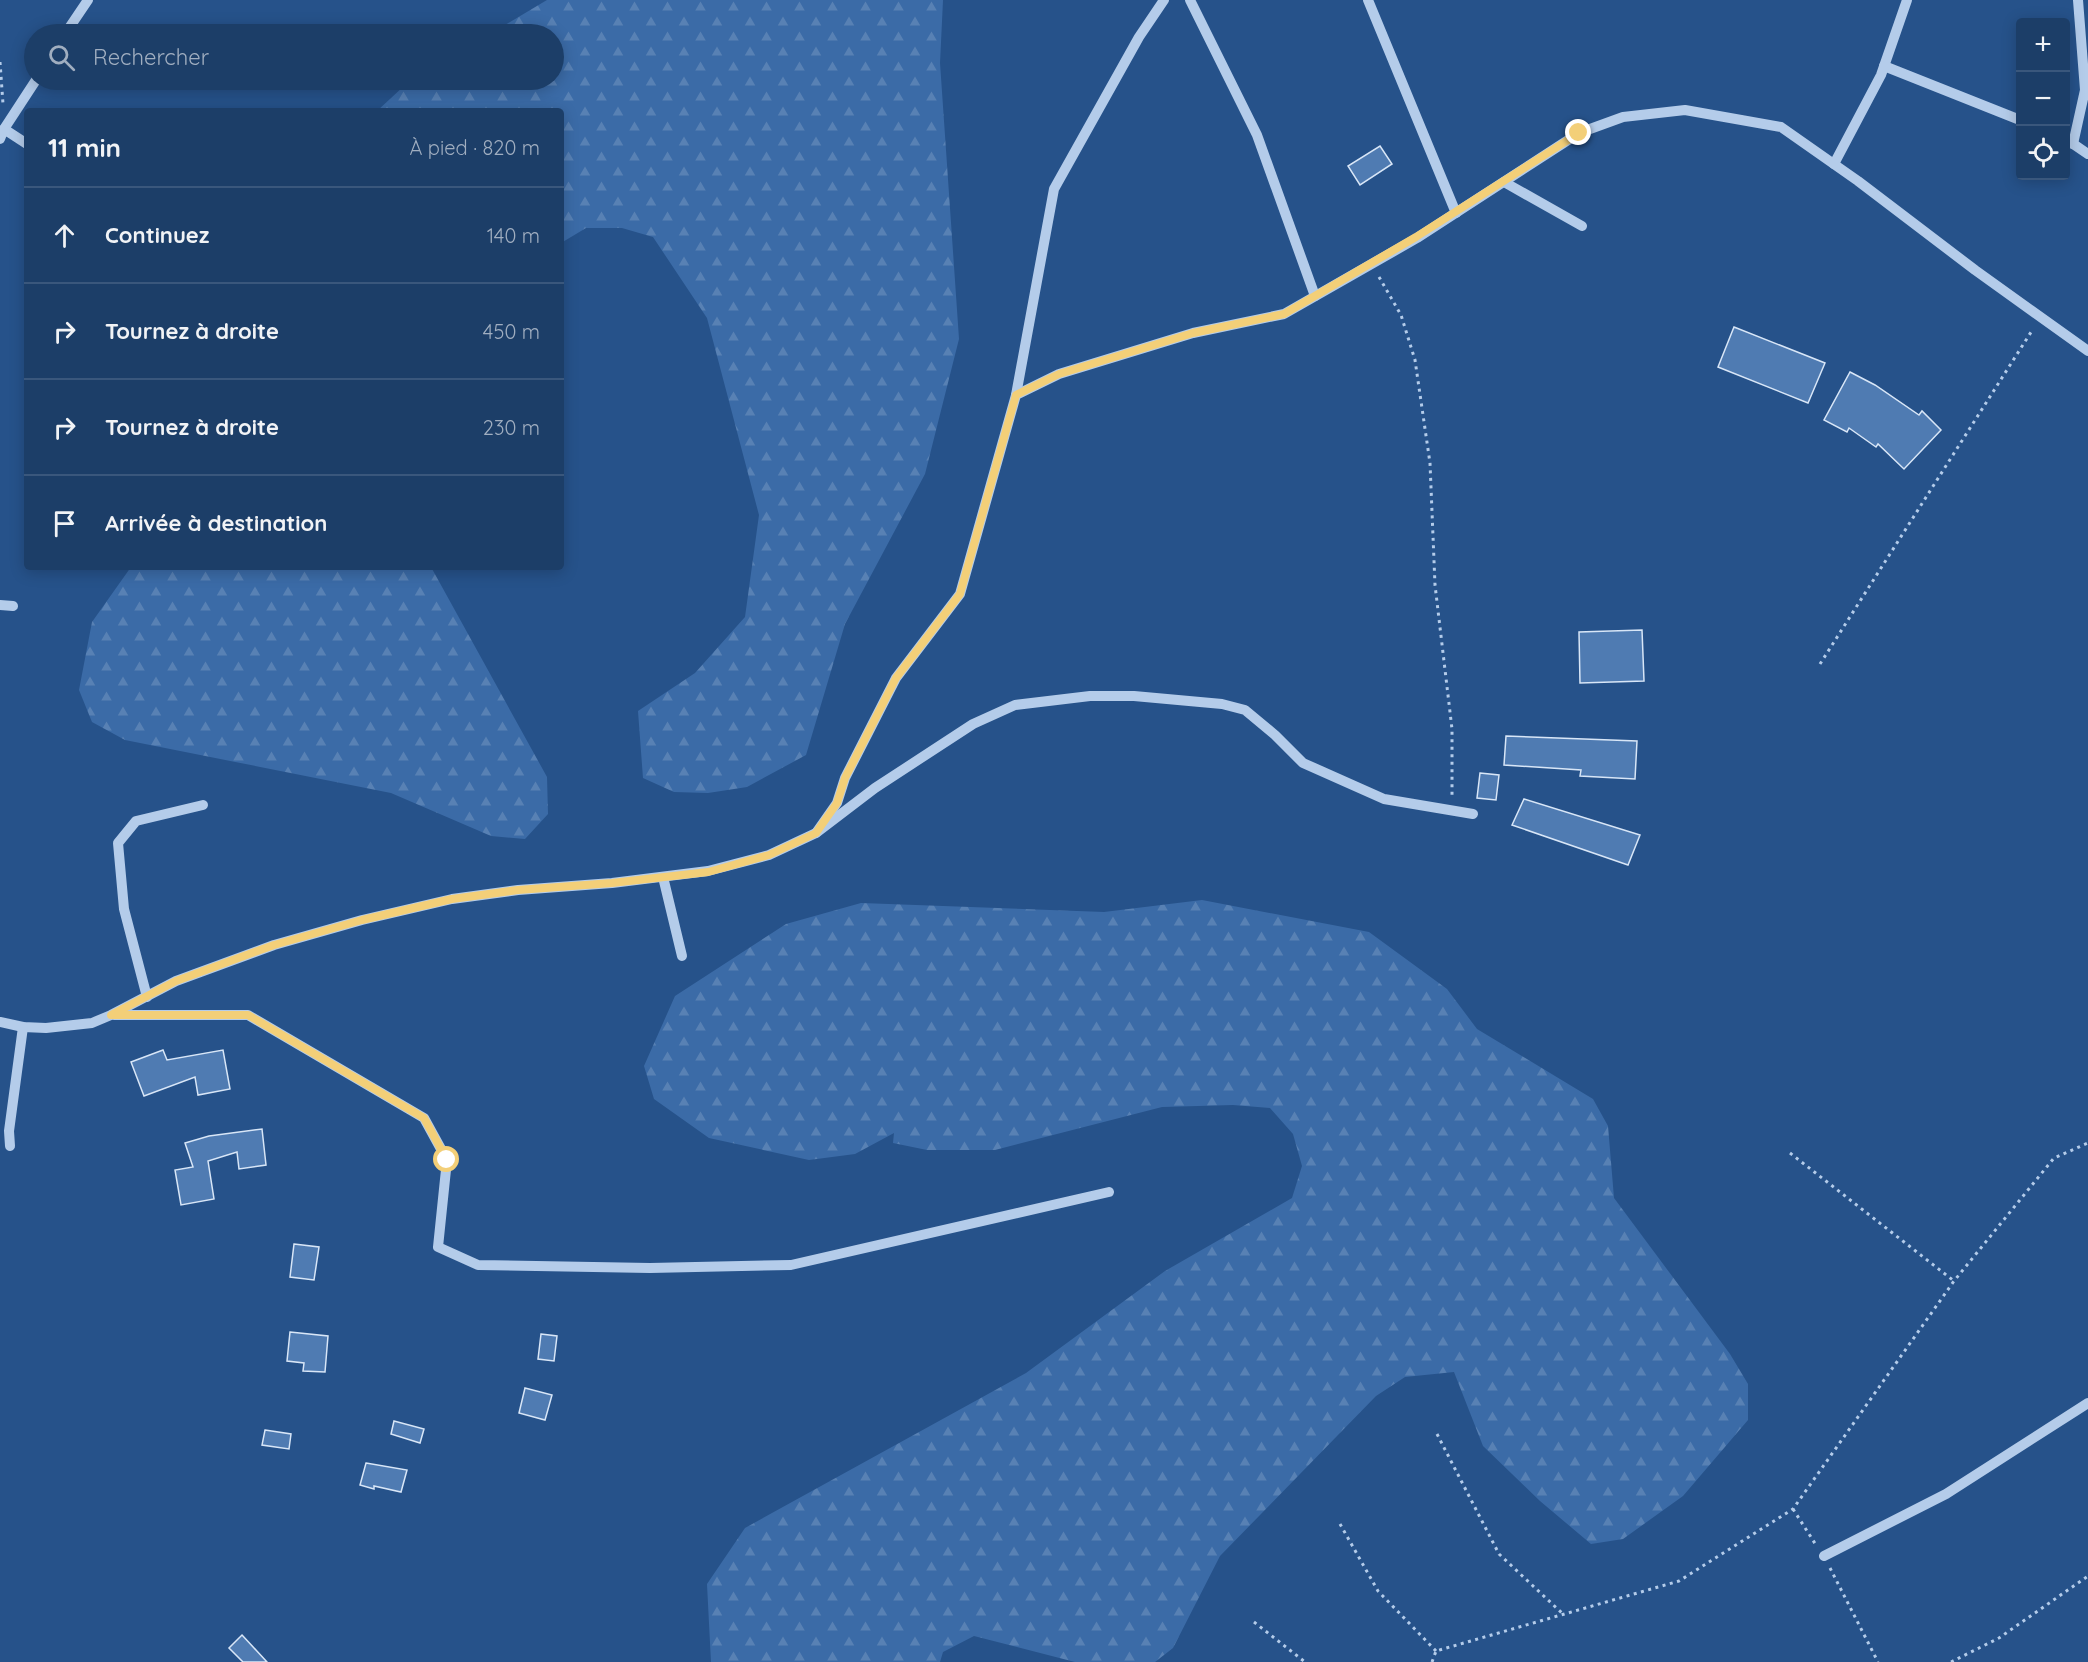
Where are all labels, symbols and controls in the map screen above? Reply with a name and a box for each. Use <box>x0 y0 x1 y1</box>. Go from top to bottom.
map controls <box>2016 18 2070 180</box>
button: + <box>2016 18 2070 72</box>
search box <box>24 24 564 90</box>
icon: search <box>45 41 78 74</box>
text: Rechercher <box>93 43 209 71</box>
button: − <box>2016 72 2070 126</box>
route end <box>1565 119 1591 145</box>
button: locate <box>2016 126 2070 180</box>
text: 11 min <box>48 131 121 164</box>
text: À pied · 820 m <box>409 135 540 160</box>
icon: ahead <box>48 219 81 252</box>
text: Continuez <box>105 221 209 249</box>
text: 140 m <box>487 223 540 248</box>
icon: right <box>48 315 81 348</box>
text: Tournez à droite <box>105 317 279 345</box>
text: 450 m <box>483 319 540 344</box>
icon: right <box>48 411 81 444</box>
text: Tournez à droite <box>105 413 279 441</box>
text: 230 m <box>483 415 540 440</box>
icon: arrive <box>48 507 81 540</box>
text: Arrivée à destination <box>105 509 327 537</box>
route start <box>433 1146 459 1172</box>

